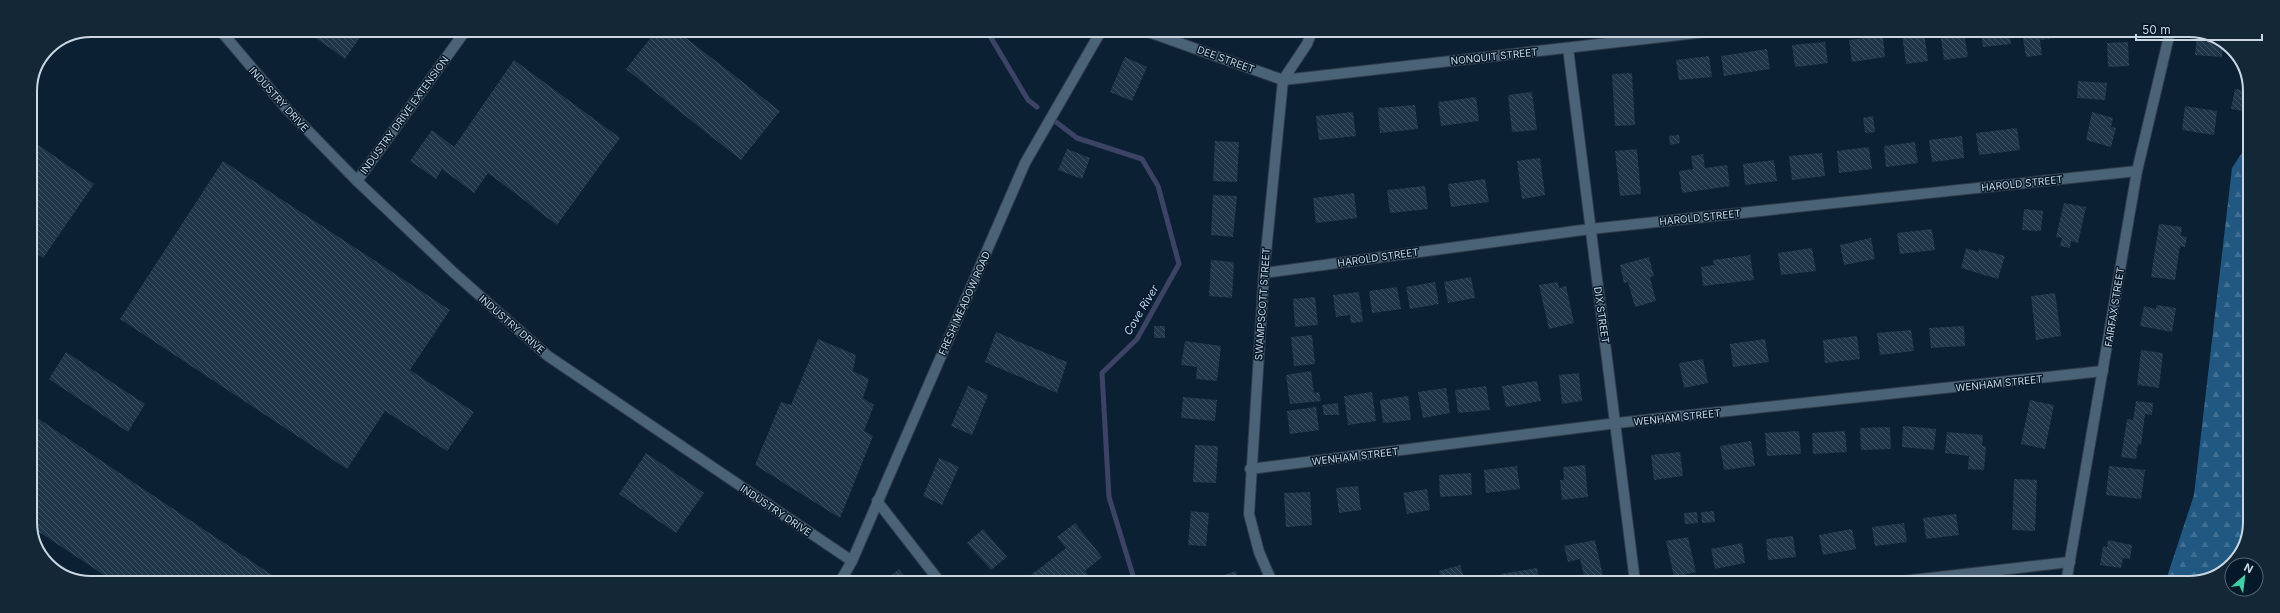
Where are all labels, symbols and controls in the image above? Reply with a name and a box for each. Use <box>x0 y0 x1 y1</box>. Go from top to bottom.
scale bar <box>2136 16 2262 42</box>
text: 50 m <box>2142 22 2171 37</box>
street label: DEE STREET <box>1196 43 1256 75</box>
street label: NONQUIT STREET <box>1450 45 1538 67</box>
street label: INDUSTRY DRIVE EXTENSION <box>357 54 451 176</box>
street label: INDUSTRY DRIVE <box>247 64 311 134</box>
street label: HAROLD STREET <box>1981 173 2063 193</box>
street label: HAROLD STREET <box>1659 207 1741 227</box>
street label: HAROLD STREET <box>1337 245 1419 269</box>
street label: SWAMPSCOTT STREET <box>1252 247 1272 361</box>
street label: FRESH MEADOW ROAD <box>936 249 992 357</box>
street label: FAIRFAX STREET <box>2102 266 2126 348</box>
water label: Cove River <box>1121 282 1162 338</box>
street label: DIX STREET <box>1592 286 1612 344</box>
street label: INDUSTRY DRIVE <box>477 292 547 356</box>
street label: WENHAM STREET <box>1955 372 2043 394</box>
street label: WENHAM STREET <box>1633 406 1721 428</box>
street label: WENHAM STREET <box>1311 445 1399 467</box>
street label: INDUSTRY DRIVE <box>738 482 814 538</box>
north arrow <box>2224 557 2264 597</box>
text: N <box>2242 560 2256 576</box>

